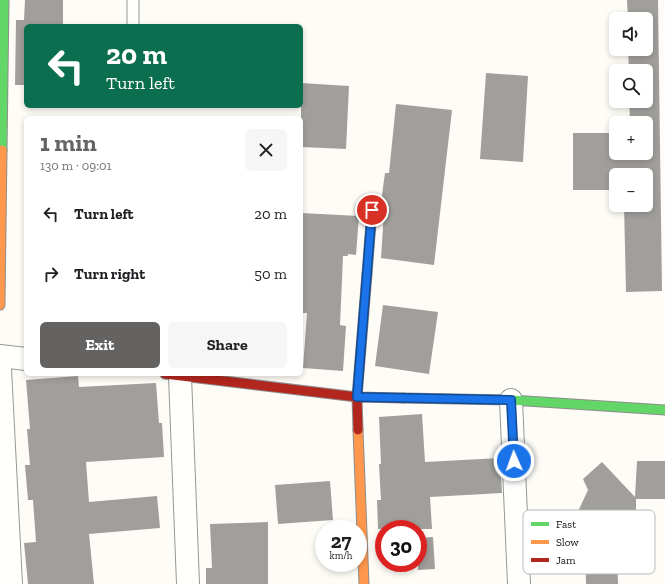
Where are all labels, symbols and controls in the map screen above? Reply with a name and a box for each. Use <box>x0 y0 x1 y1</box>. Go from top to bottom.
map controls <box>609 12 653 212</box>
button: sound <box>609 12 653 56</box>
text: 20 m <box>106 38 167 71</box>
icon: left <box>40 40 92 92</box>
button: search <box>609 64 653 108</box>
text: Turn left <box>106 72 175 94</box>
button: + <box>609 116 653 160</box>
text: 1 min <box>40 128 97 157</box>
button: close <box>245 129 287 171</box>
text: 130 m · 09:01 <box>40 158 112 173</box>
button: − <box>609 168 653 212</box>
pin <box>355 193 389 227</box>
icon: arrive <box>361 199 383 221</box>
icon: left <box>40 203 62 225</box>
text: Turn left <box>74 205 134 223</box>
text: 20 m <box>254 205 287 223</box>
icon: right <box>40 263 62 285</box>
text: Turn right <box>74 265 145 283</box>
text: 50 m <box>254 265 287 283</box>
button: Exit <box>40 322 160 368</box>
button: Share <box>168 322 287 368</box>
position arrow <box>493 440 535 482</box>
legend <box>523 510 655 574</box>
text: Fast <box>556 518 577 531</box>
speed limit sign: 30 <box>375 520 427 572</box>
text: 27 <box>331 529 351 553</box>
text: Slow <box>556 536 579 549</box>
text: km/h <box>330 550 352 562</box>
text: Jam <box>556 554 576 567</box>

